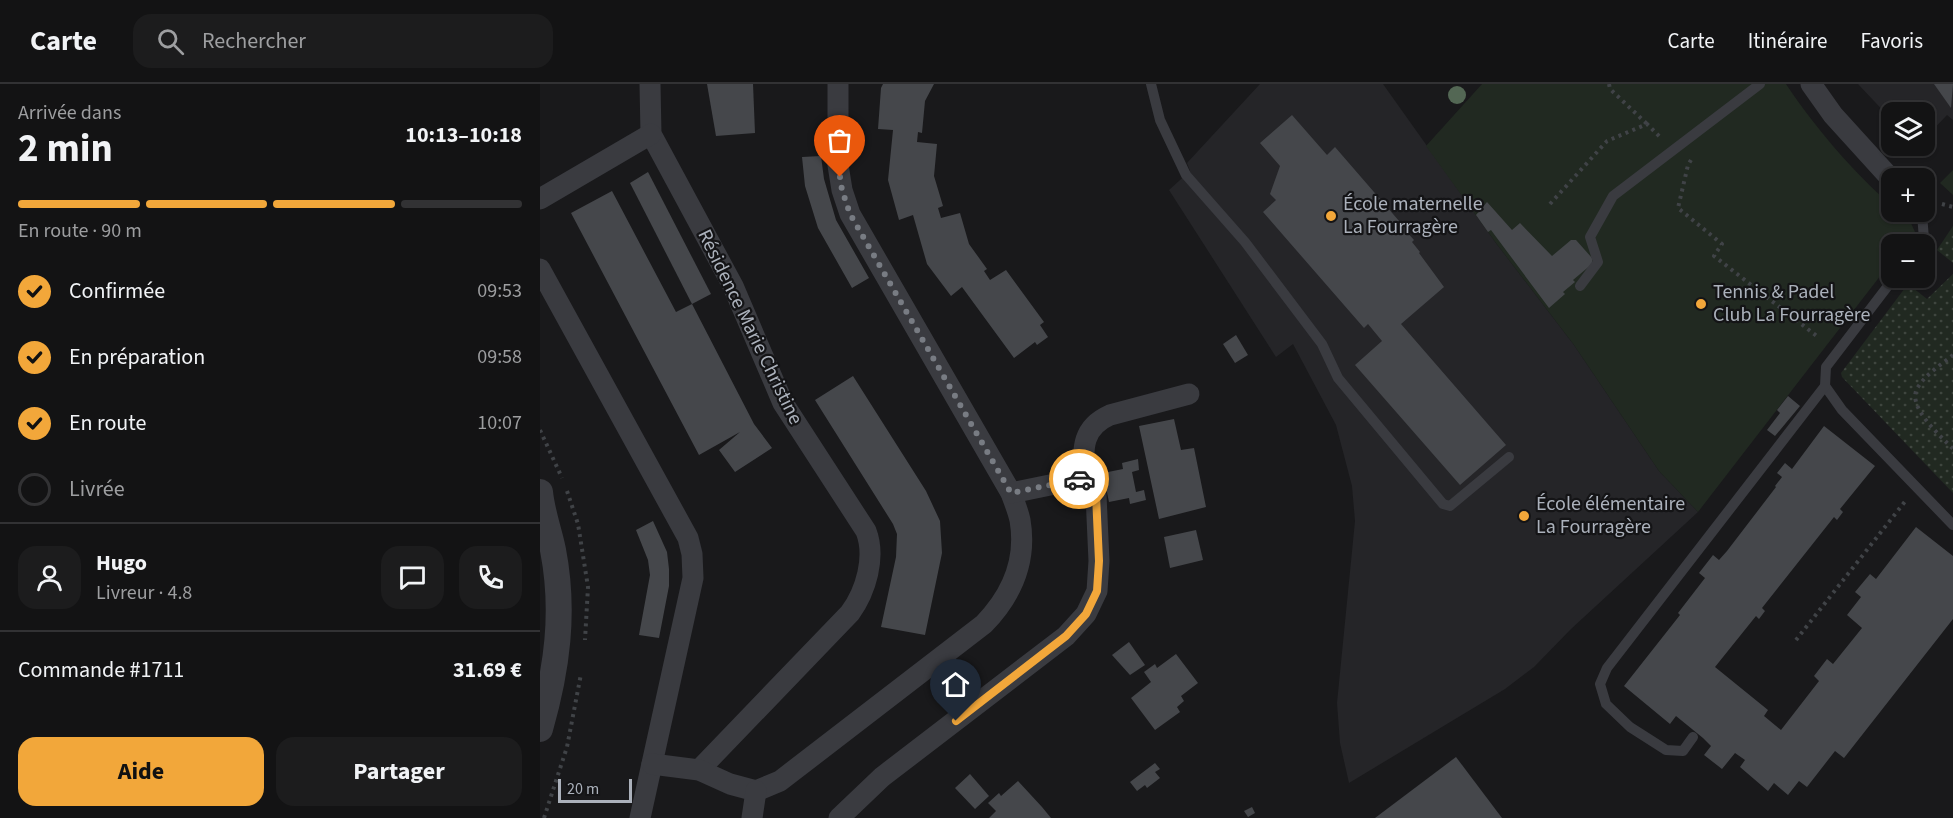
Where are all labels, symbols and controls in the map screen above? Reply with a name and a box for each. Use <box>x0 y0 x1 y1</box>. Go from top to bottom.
search box <box>133 14 553 68</box>
text: Carte <box>30 21 97 61</box>
icon: search <box>154 25 187 58</box>
text: Rechercher <box>202 25 306 57</box>
text: Carte <box>1668 26 1715 56</box>
text: Itinéraire <box>1748 26 1827 56</box>
text: Favoris <box>1860 26 1923 56</box>
text: Arrivée dans <box>18 99 121 127</box>
map controls <box>1881 102 1935 288</box>
button: layers <box>1881 102 1935 156</box>
pin <box>814 115 865 177</box>
text: 10:13–10:18 <box>405 119 522 151</box>
text: 2 min <box>18 121 113 177</box>
icon: bag <box>823 124 856 157</box>
button: + <box>1881 168 1935 222</box>
place label: École maternelle La Fourragère <box>1343 190 1483 241</box>
marker: École maternelle La Fourragère <box>1324 209 1338 223</box>
text: En route · 90 m <box>18 217 142 245</box>
street label: Résidence Marie Christine <box>690 225 810 429</box>
button: − <box>1881 234 1935 288</box>
icon: check <box>18 275 51 308</box>
text: Confirmée <box>69 275 165 307</box>
text: 09:53 <box>477 277 522 305</box>
place label: Tennis & Padel Club La Fourragère <box>1713 278 1871 329</box>
marker: Tennis & Padel Club La Fourragère <box>1694 297 1708 311</box>
icon: check <box>18 341 51 374</box>
text: En préparation <box>69 341 205 373</box>
text: 09:58 <box>477 343 522 371</box>
icon: check <box>18 407 51 440</box>
text: En route <box>69 407 146 439</box>
text: 10:07 <box>477 409 522 437</box>
courier <box>1049 449 1109 509</box>
icon: car <box>1063 463 1096 496</box>
text: Livrée <box>69 473 125 505</box>
place label: École élémentaire La Fourragère <box>1536 490 1685 541</box>
marker: École élémentaire La Fourragère <box>1517 509 1531 523</box>
button: person <box>18 546 81 609</box>
button: chat <box>381 546 444 609</box>
button: phone <box>459 546 522 609</box>
text: Hugo <box>96 547 147 579</box>
text: Livreur · 4.8 <box>96 579 192 607</box>
text: Commande #1711 <box>18 654 184 686</box>
text: 31.69 € <box>453 654 522 686</box>
pin <box>930 659 981 721</box>
icon: home <box>939 668 972 701</box>
button: Aide <box>18 737 264 806</box>
button: Partager <box>276 737 522 806</box>
scale bar <box>558 776 632 804</box>
text: 20 m <box>567 778 599 800</box>

